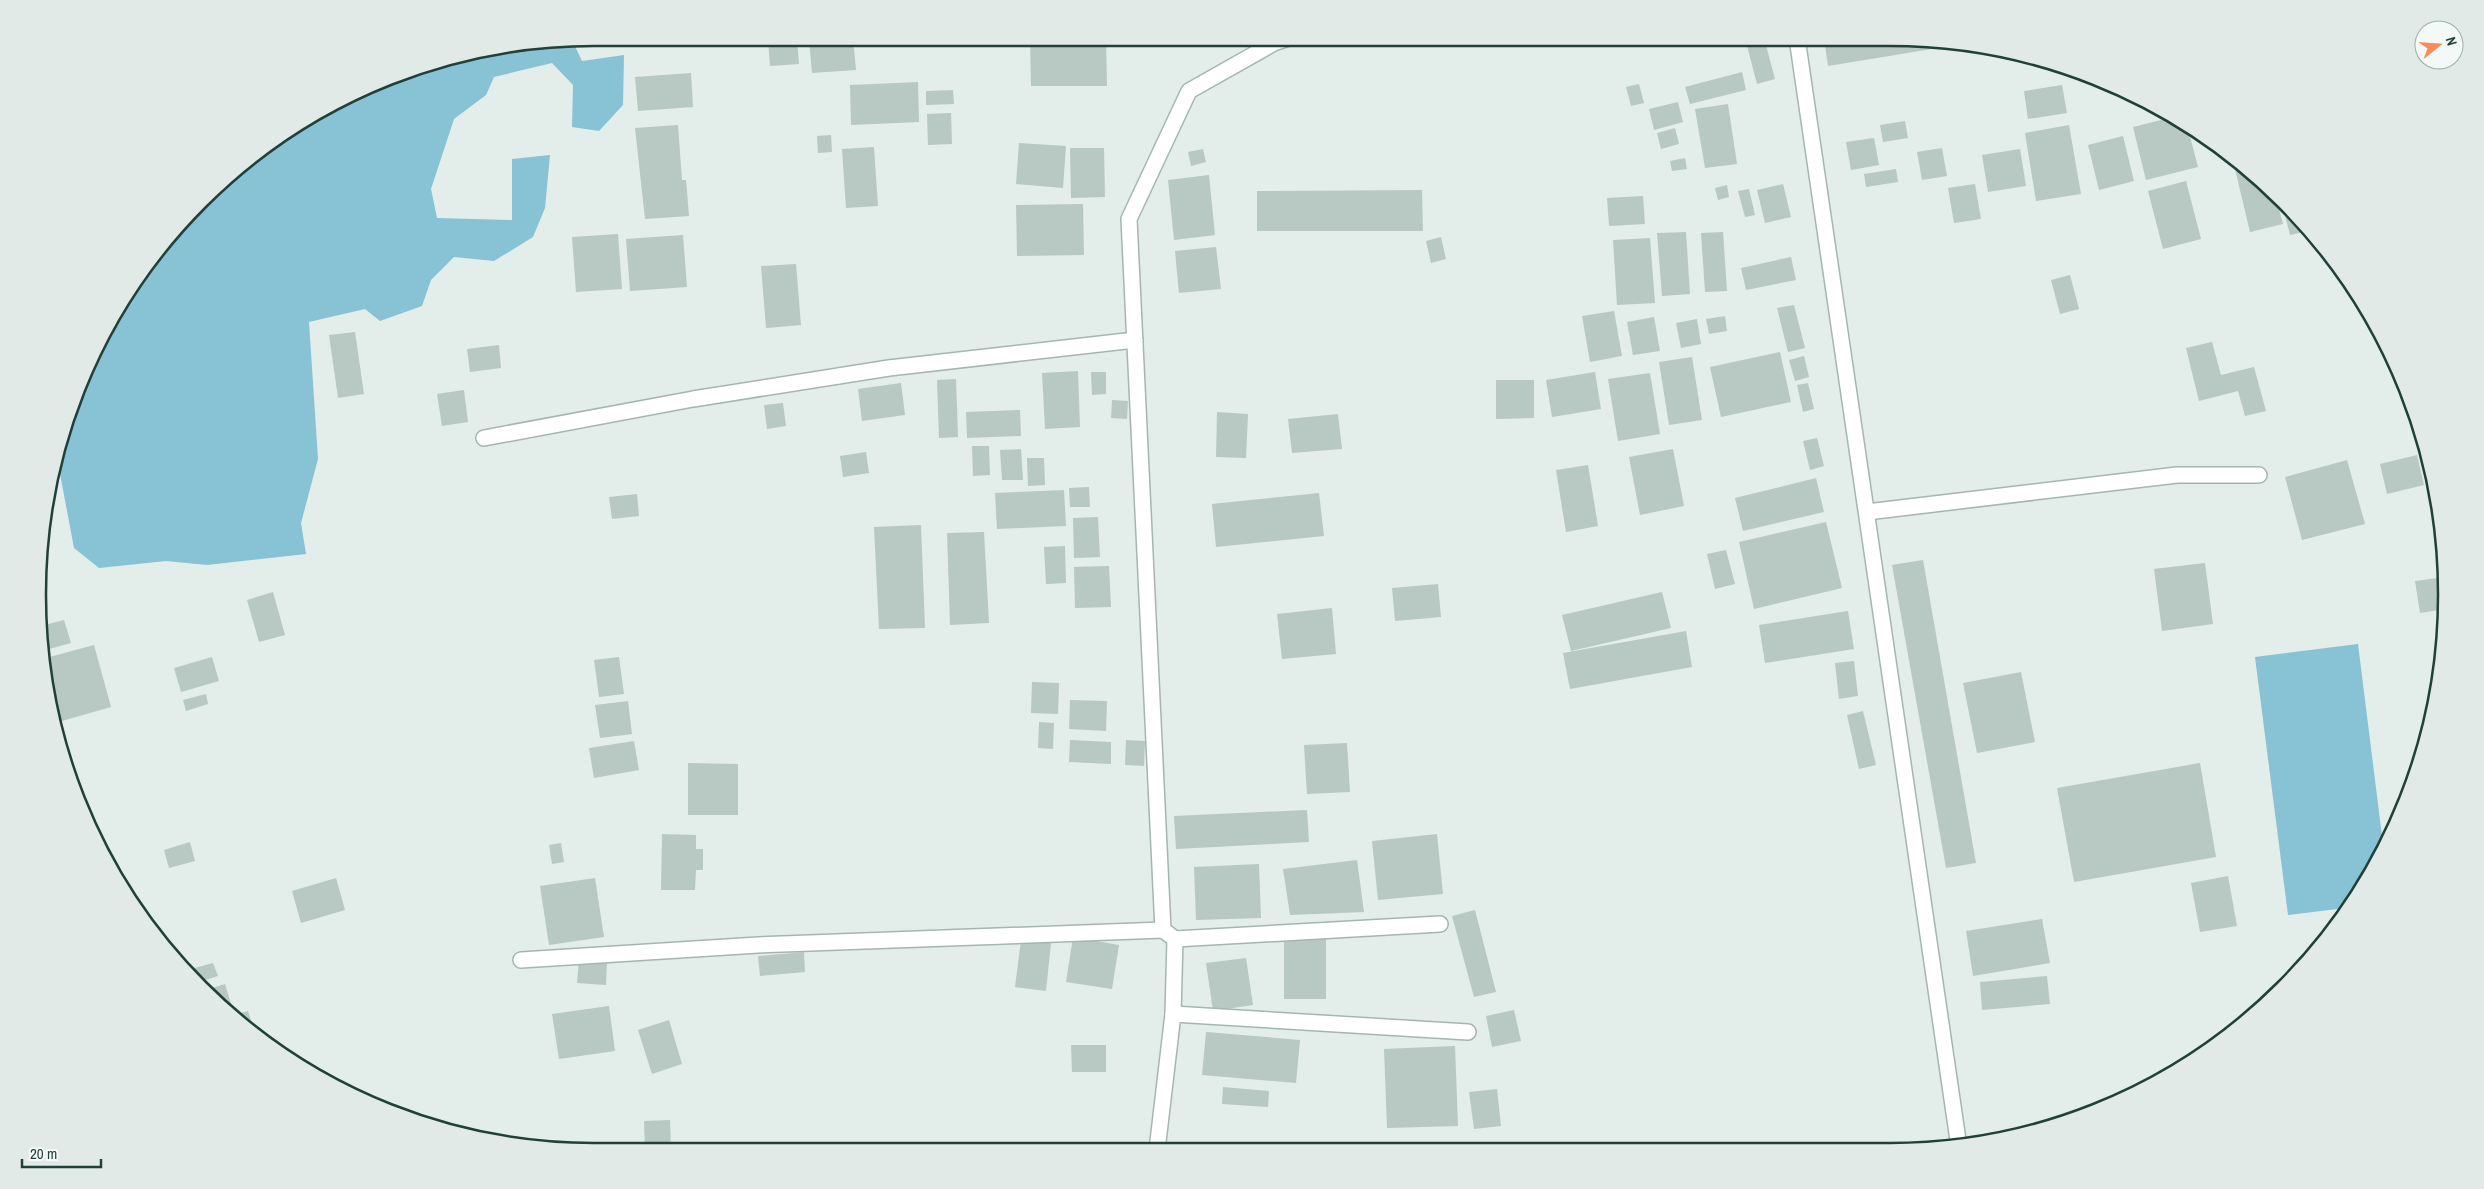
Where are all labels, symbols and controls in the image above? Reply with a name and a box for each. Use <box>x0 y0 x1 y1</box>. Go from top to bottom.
north arrow <box>2414 20 2464 70</box>
text: N <box>2442 35 2461 48</box>
scale bar <box>22 1136 101 1168</box>
text: 20 m <box>30 1143 57 1164</box>

